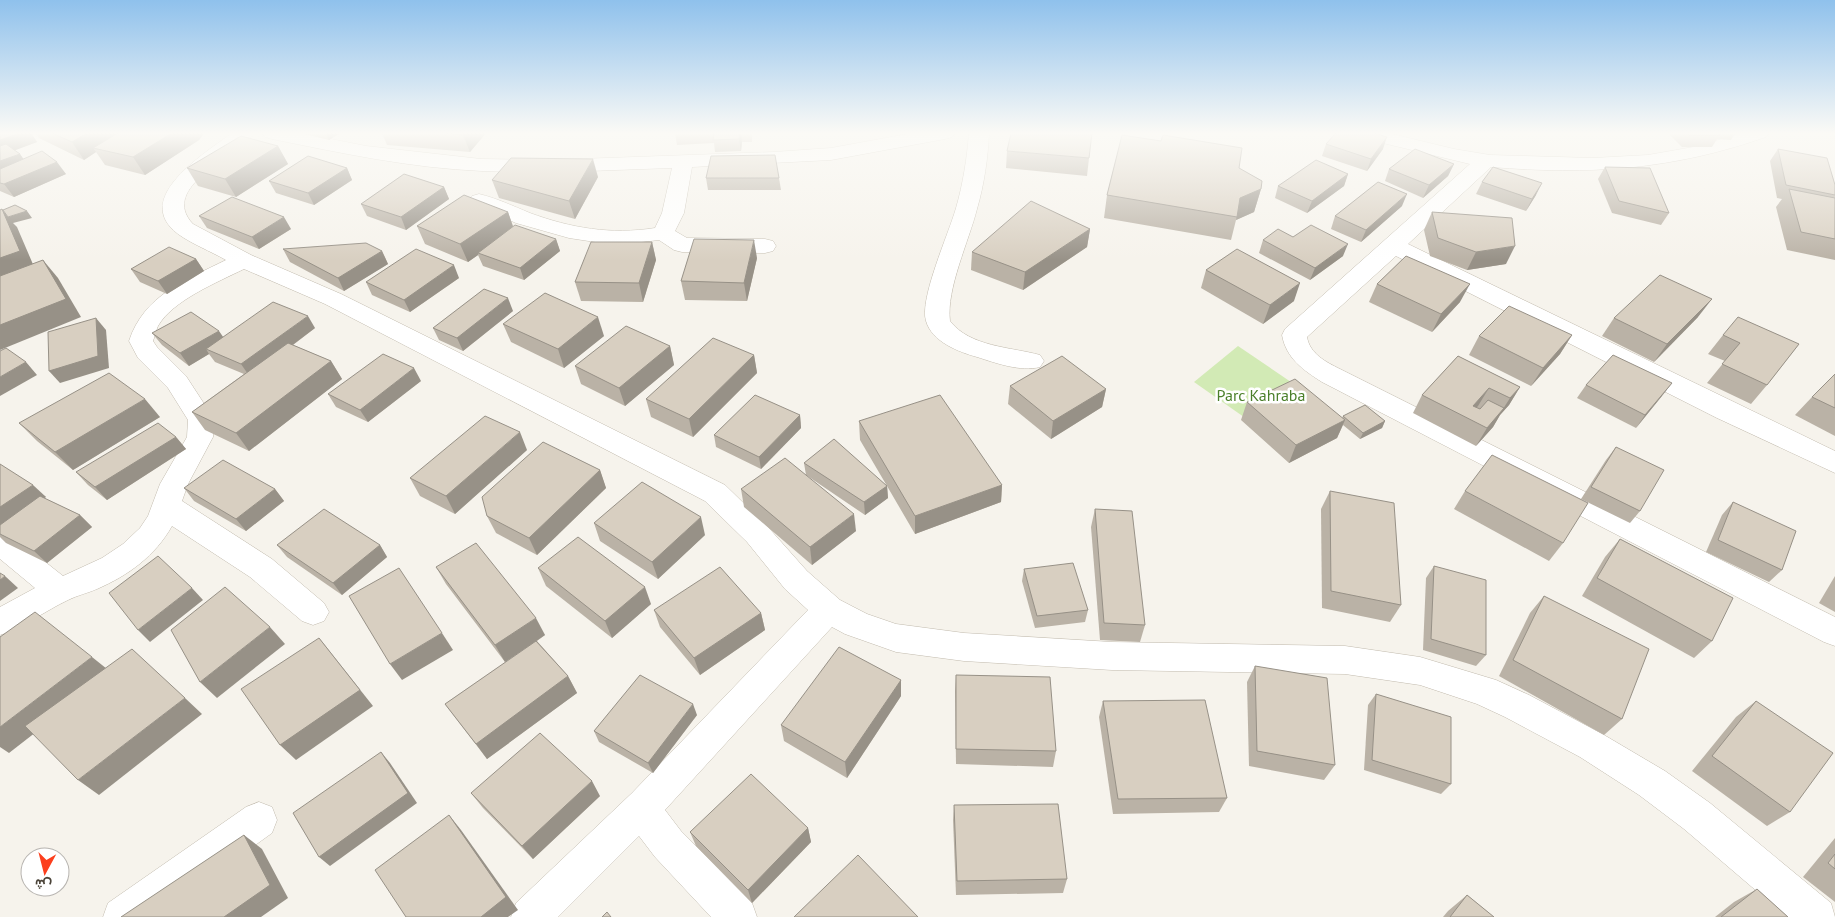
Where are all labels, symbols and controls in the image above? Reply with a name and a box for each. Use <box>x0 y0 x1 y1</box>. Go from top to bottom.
park label: Parc Kahraba <box>1217 385 1305 405</box>
north arrow <box>20 847 70 897</box>
text: ش <box>34 875 53 895</box>

